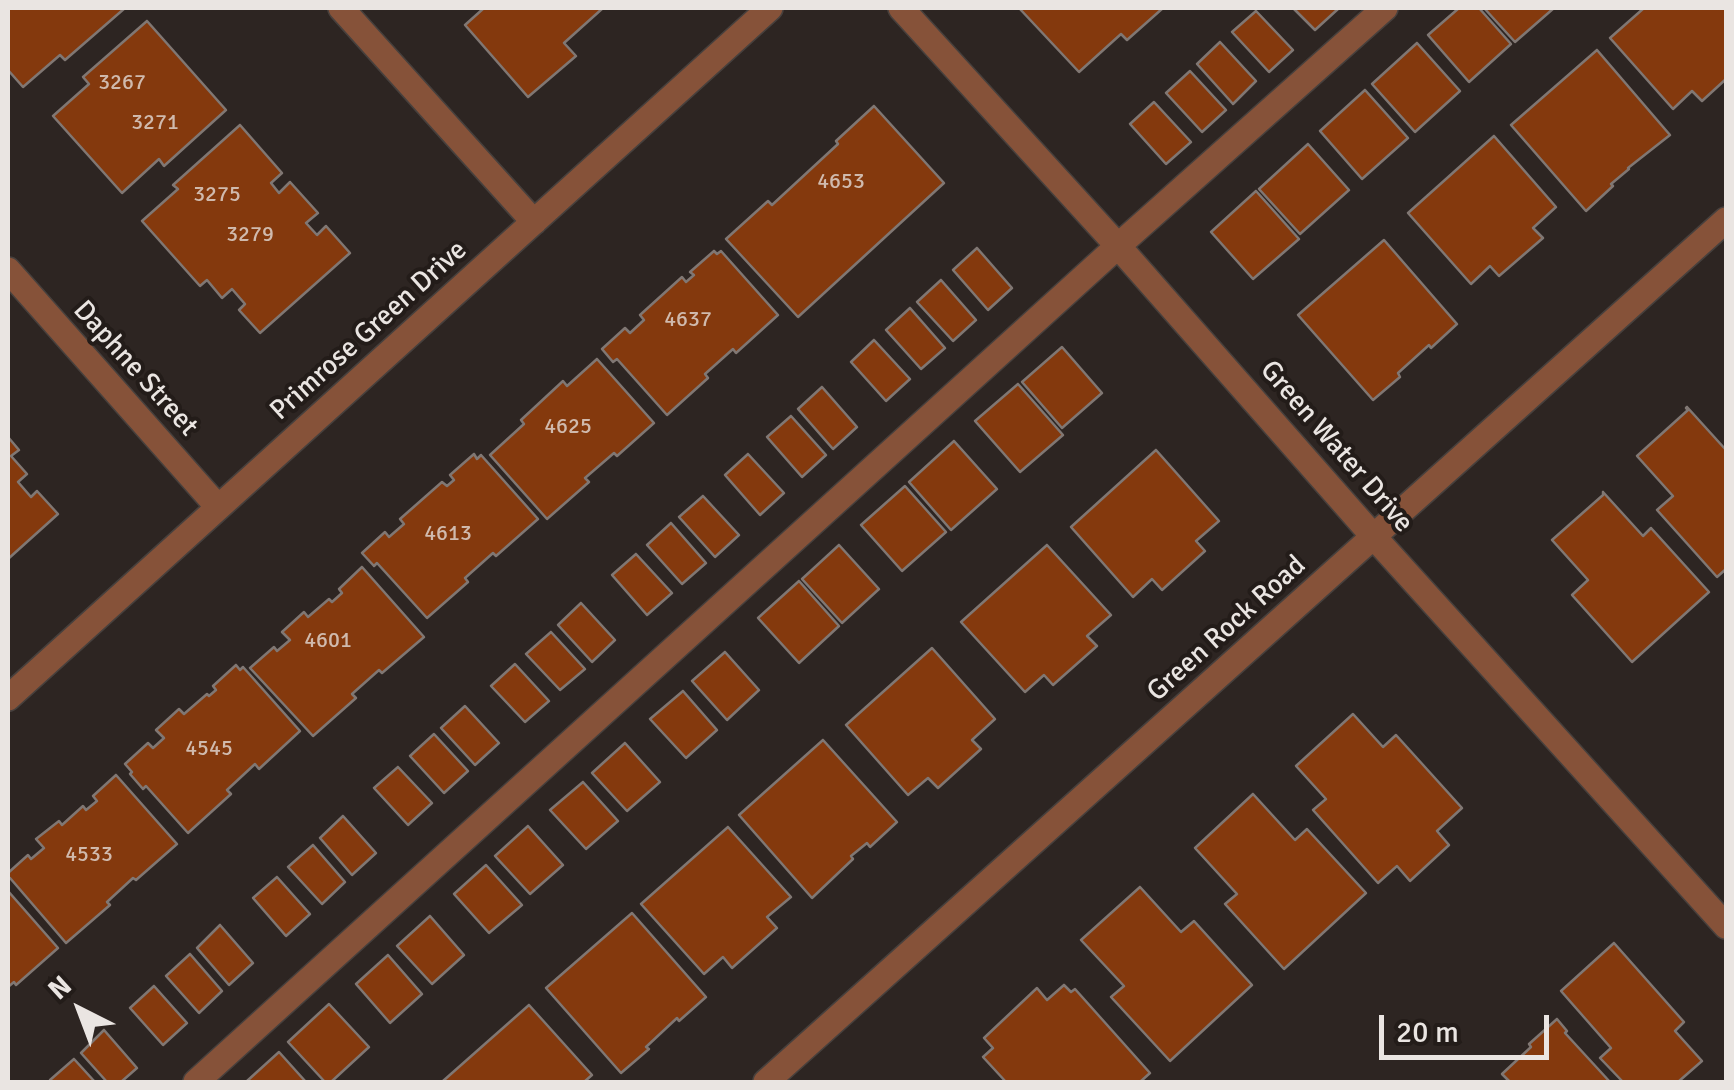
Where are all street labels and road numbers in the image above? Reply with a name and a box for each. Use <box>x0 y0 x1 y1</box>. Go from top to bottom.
street label: Primrose Green Drive <box>264 234 474 428</box>
street label: Daphne Street <box>65 294 205 444</box>
street label: Green Water Drive <box>1252 354 1420 540</box>
street label: Green Rock Road <box>1141 549 1313 709</box>

